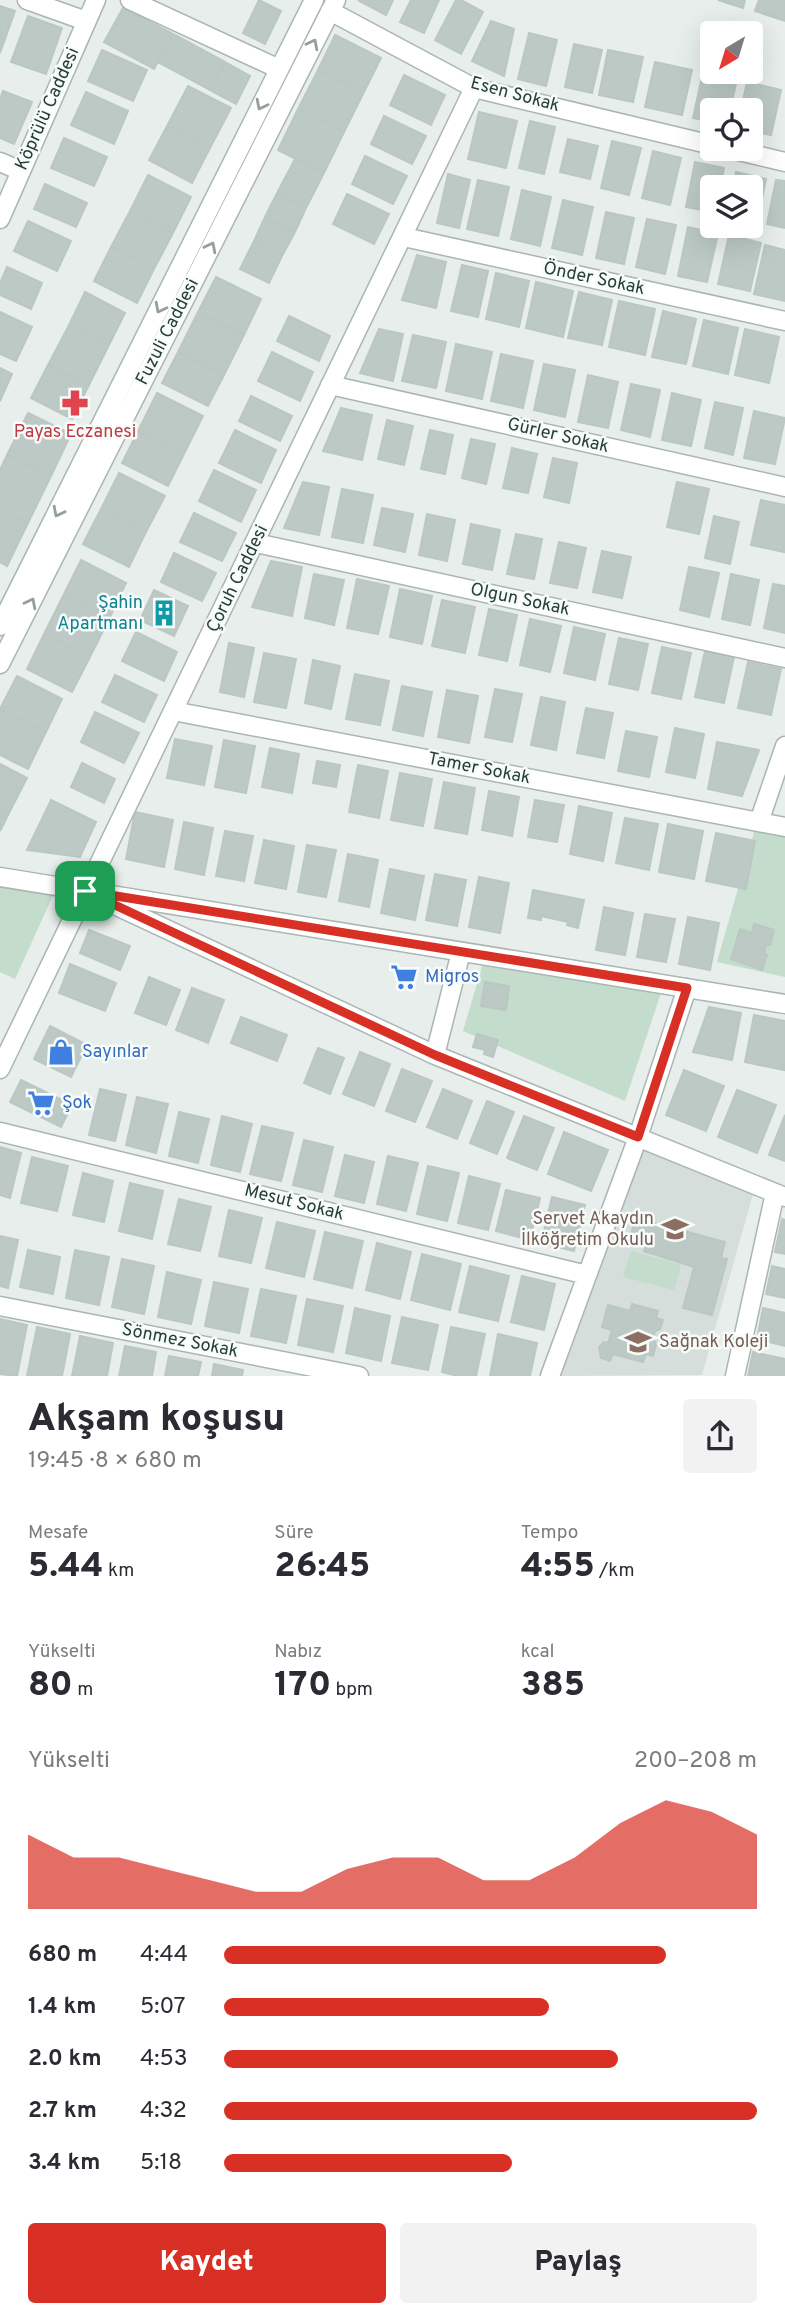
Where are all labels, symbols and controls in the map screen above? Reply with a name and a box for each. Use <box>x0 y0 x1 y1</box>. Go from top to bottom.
north arrow <box>700 21 763 84</box>
map controls <box>700 21 763 238</box>
one-way arrow <box>305 39 319 51</box>
street label: Köprülü Caddesi <box>11 44 85 174</box>
street label: Esen Sokak <box>468 72 562 118</box>
one-way arrow <box>256 98 270 110</box>
button: locate <box>700 98 763 161</box>
button: layers <box>700 175 763 238</box>
one-way arrow <box>202 242 216 254</box>
street label: Önder Sokak <box>541 255 647 301</box>
street label: Fuzuli Caddesi <box>131 275 205 389</box>
one-way arrow <box>154 301 168 313</box>
pharmacy icon: Payas Eczanesi <box>60 388 90 418</box>
street label: Gürler Sokak <box>505 413 611 459</box>
place label: Payas Eczanesi <box>14 421 136 444</box>
one-way arrow <box>52 504 66 517</box>
street label: Çoruh Caddesi <box>202 521 274 637</box>
street label: Olgun Sokak <box>468 578 572 622</box>
place label: Şahin Apartmanı <box>57 592 143 636</box>
one-way arrow <box>22 598 36 610</box>
building icon: Şahin Apartmanı <box>149 598 179 628</box>
street label: Tamer Sokak <box>426 748 532 790</box>
pin <box>55 861 115 921</box>
icon: arrive <box>66 872 104 910</box>
supermarket icon: Migros <box>389 962 419 992</box>
place label: Migros <box>425 966 479 989</box>
shop icon: Sayınlar <box>46 1037 76 1067</box>
place label: Sayınlar <box>82 1041 148 1064</box>
supermarket icon: Şok <box>26 1088 56 1118</box>
place label: Şok <box>62 1092 92 1115</box>
street label: Mesut Sokak <box>242 1179 346 1227</box>
place label: Servet Akaydın İlköğretim Okulu <box>521 1208 654 1252</box>
school or university icon: Servet Akaydın İlköğretim Okulu <box>660 1214 690 1244</box>
street label: Sönmez Sokak <box>120 1318 240 1364</box>
school or university icon: Sağnak Koleji <box>623 1327 653 1357</box>
place label: Sağnak Koleji <box>659 1331 768 1354</box>
text: Akşam koşusu <box>28 1396 285 1445</box>
button: share <box>683 1399 757 1473</box>
text: 19:45 · 8 × 680 m <box>28 1447 202 1476</box>
text: Mesafe <box>28 1521 88 1545</box>
text: Süre <box>274 1521 314 1545</box>
text: Tempo <box>521 1521 578 1545</box>
text: 5.44 <box>28 1545 103 1589</box>
text: 26:45 <box>274 1545 370 1589</box>
text: 4:55 <box>521 1545 595 1589</box>
text: km <box>103 1559 134 1583</box>
text: /km <box>595 1559 635 1583</box>
text: Yükselti <box>28 1640 96 1664</box>
text: Nabız <box>274 1640 322 1664</box>
text: kcal <box>521 1640 554 1664</box>
text: 80 <box>28 1664 73 1708</box>
text: 170 <box>274 1664 331 1708</box>
text: 385 <box>521 1664 585 1708</box>
text: m <box>73 1678 93 1702</box>
text: bpm <box>331 1678 373 1702</box>
text: Yükselti <box>28 1747 110 1776</box>
text: 200–208 m <box>634 1747 757 1776</box>
text: 680 m <box>28 1941 97 1970</box>
text: 4:44 <box>140 1941 188 1970</box>
text: 1.4 km <box>28 1993 96 2022</box>
text: 5:07 <box>140 1993 186 2022</box>
text: 2.0 km <box>28 2045 102 2074</box>
text: 4:53 <box>140 2045 188 2074</box>
text: 2.7 km <box>28 2097 97 2126</box>
text: 4:32 <box>140 2097 187 2126</box>
text: 3.4 km <box>28 2149 100 2178</box>
text: 5:18 <box>140 2149 182 2178</box>
button: Kaydet <box>28 2223 386 2303</box>
button: Paylaş <box>400 2223 757 2303</box>

